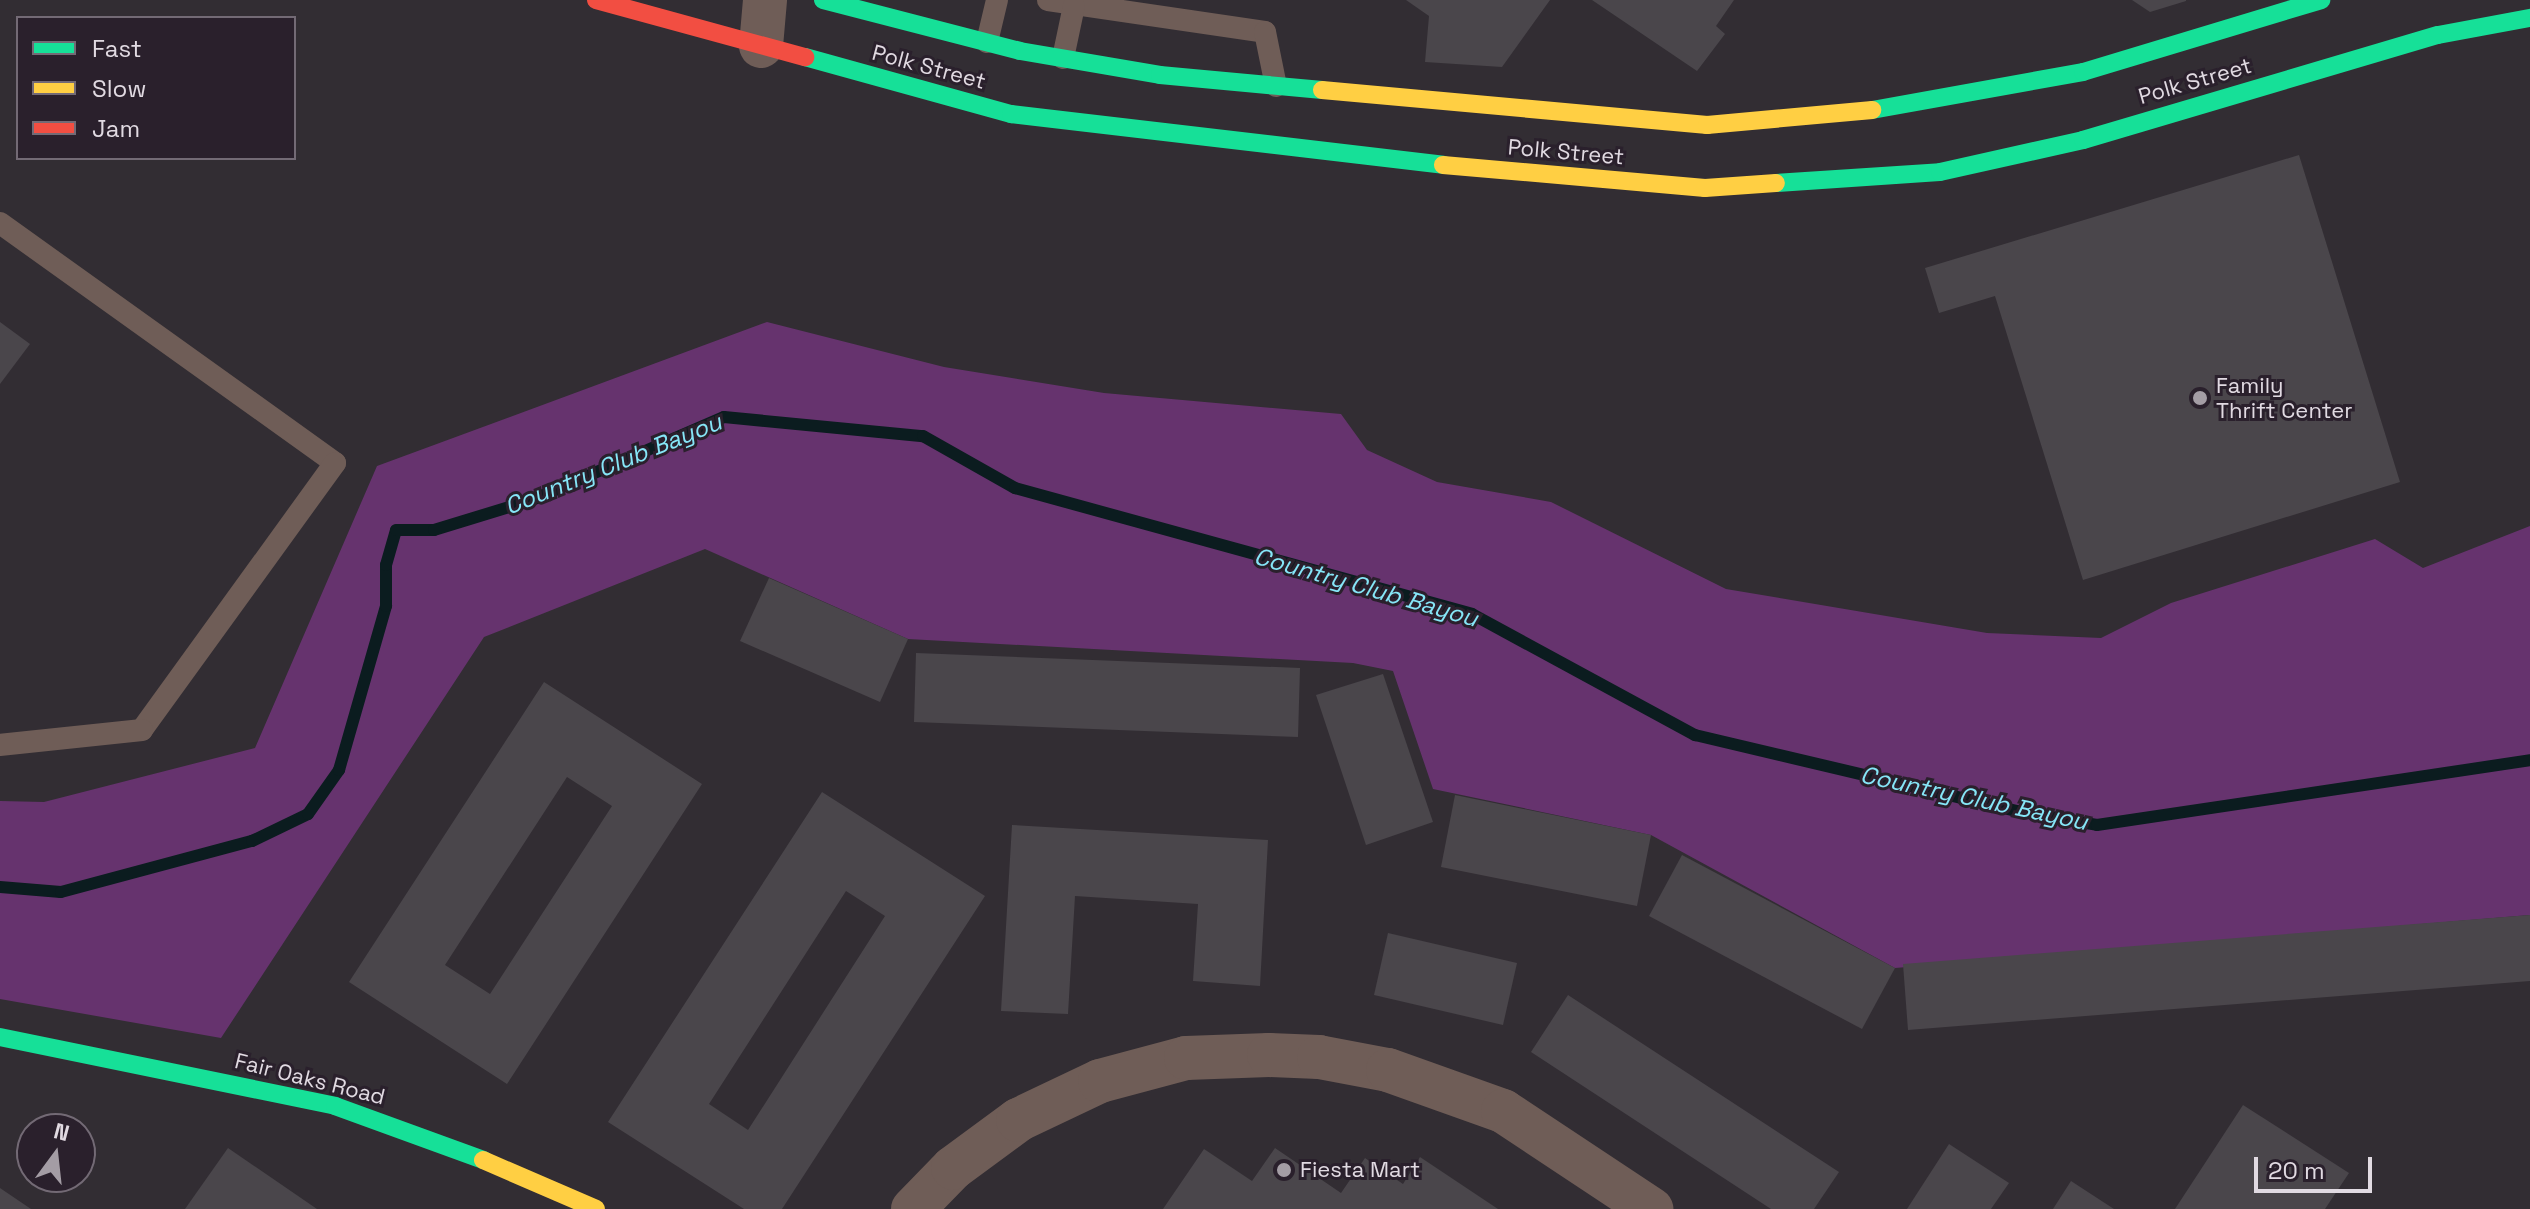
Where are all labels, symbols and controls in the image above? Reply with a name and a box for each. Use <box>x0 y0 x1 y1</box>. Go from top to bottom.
legend <box>16 16 296 160</box>
text: Fast <box>92 33 142 64</box>
street label: Polk Street <box>869 39 989 95</box>
street label: Polk Street <box>2135 52 2255 110</box>
text: Slow <box>92 73 146 104</box>
text: Jam <box>92 113 140 144</box>
street label: Polk Street <box>1507 134 1625 170</box>
place label: Family Thrift Center <box>2216 372 2353 424</box>
marker: Family Thrift Center <box>2191 389 2209 407</box>
water label: Country Club Bayou <box>500 407 726 521</box>
water label: Country Club Bayou <box>1251 541 1481 633</box>
water label: Country Club Bayou <box>1858 760 2090 836</box>
street label: Fair Oaks Road <box>232 1048 388 1110</box>
north arrow <box>16 1113 96 1193</box>
text: N <box>51 1116 72 1147</box>
scale bar <box>2258 1141 2376 1191</box>
text: 20 m <box>2268 1155 2325 1186</box>
place label: Fiesta Mart <box>1300 1157 1420 1183</box>
marker: Fiesta Mart <box>1275 1161 1293 1179</box>

